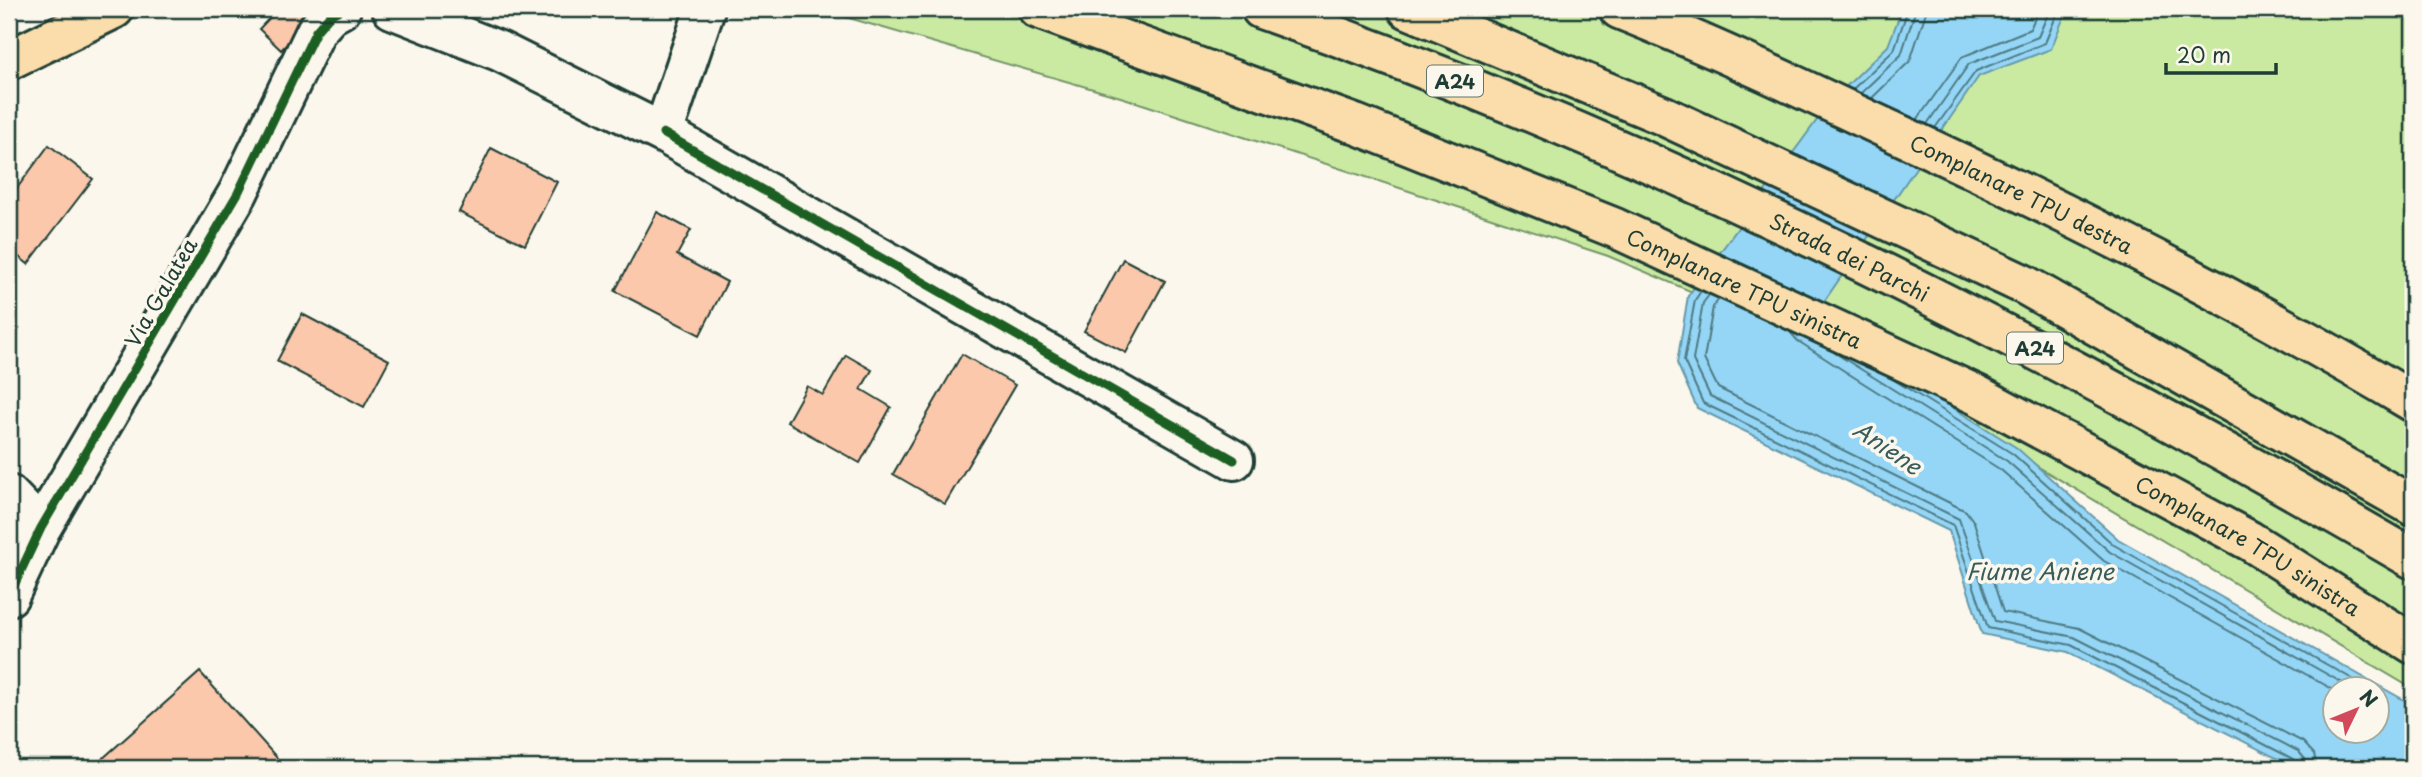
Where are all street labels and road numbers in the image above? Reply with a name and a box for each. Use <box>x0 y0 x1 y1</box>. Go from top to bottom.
road number: A24 <box>1427 66 1483 96</box>
street label: Complanare TPU destra <box>1905 126 2139 261</box>
street label: Strada dei Parchi <box>1764 204 1935 309</box>
street label: Complanare TPU sinistra <box>1622 220 1868 356</box>
street label: Via Galatea <box>116 231 205 353</box>
road number: A24 <box>2007 332 2063 364</box>
street label: Complanare TPU sinistra <box>2130 467 2367 623</box>

